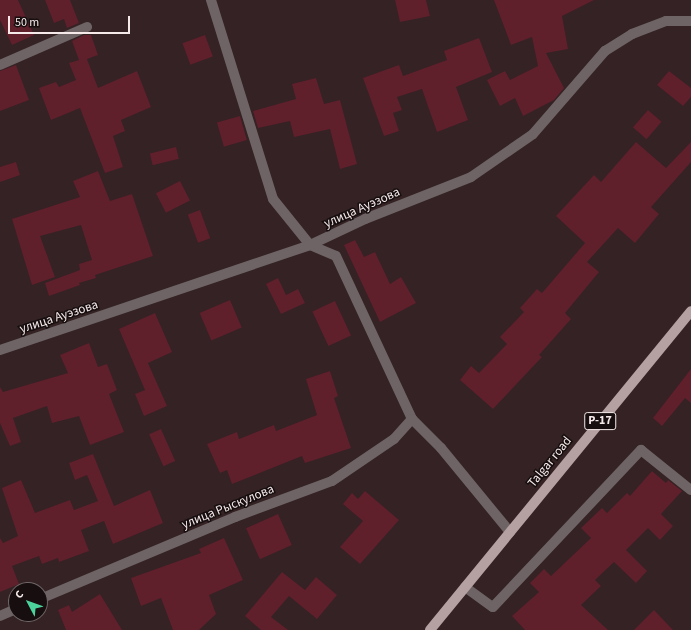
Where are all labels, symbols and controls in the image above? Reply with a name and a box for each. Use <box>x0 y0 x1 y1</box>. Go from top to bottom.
scale bar <box>10 8 132 34</box>
text: 50 m <box>15 14 39 31</box>
street label: улица Ауэзова <box>322 184 402 232</box>
street label: улица Ауэзова <box>18 297 100 337</box>
road number: P-17 <box>584 411 616 431</box>
street label: Talgar road <box>525 433 575 491</box>
street label: улица Рыскулова <box>180 481 276 533</box>
north arrow <box>8 582 48 622</box>
text: С <box>12 587 27 602</box>

